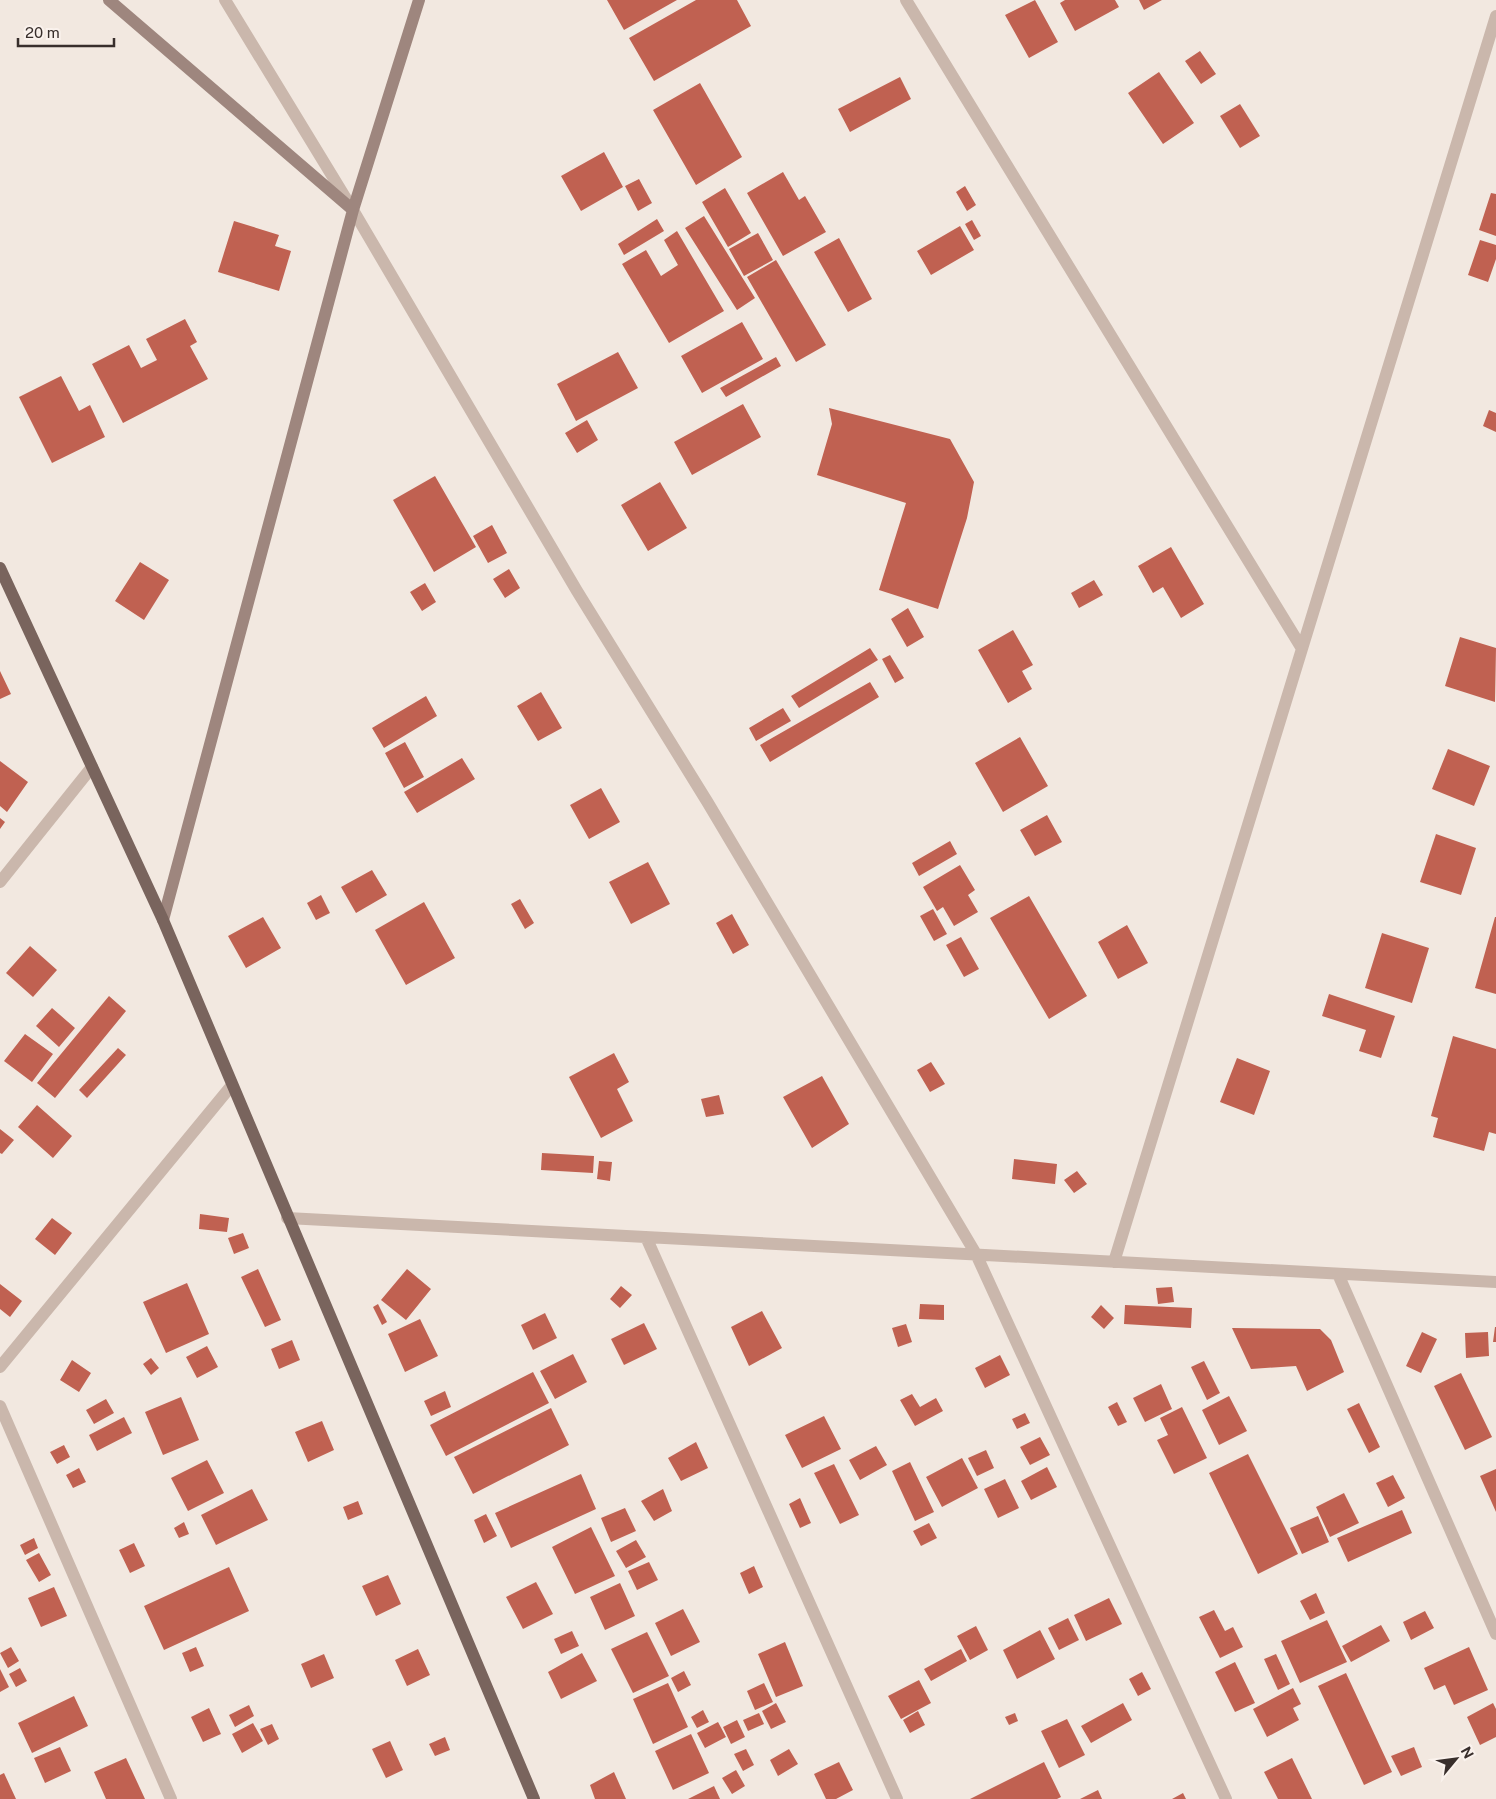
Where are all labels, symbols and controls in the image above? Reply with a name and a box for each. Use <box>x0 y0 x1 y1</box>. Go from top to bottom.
scale bar <box>18 15 114 47</box>
text: 20 m <box>25 24 60 41</box>
north arrow <box>1431 1734 1481 1784</box>
text: N <box>1458 1744 1477 1761</box>

